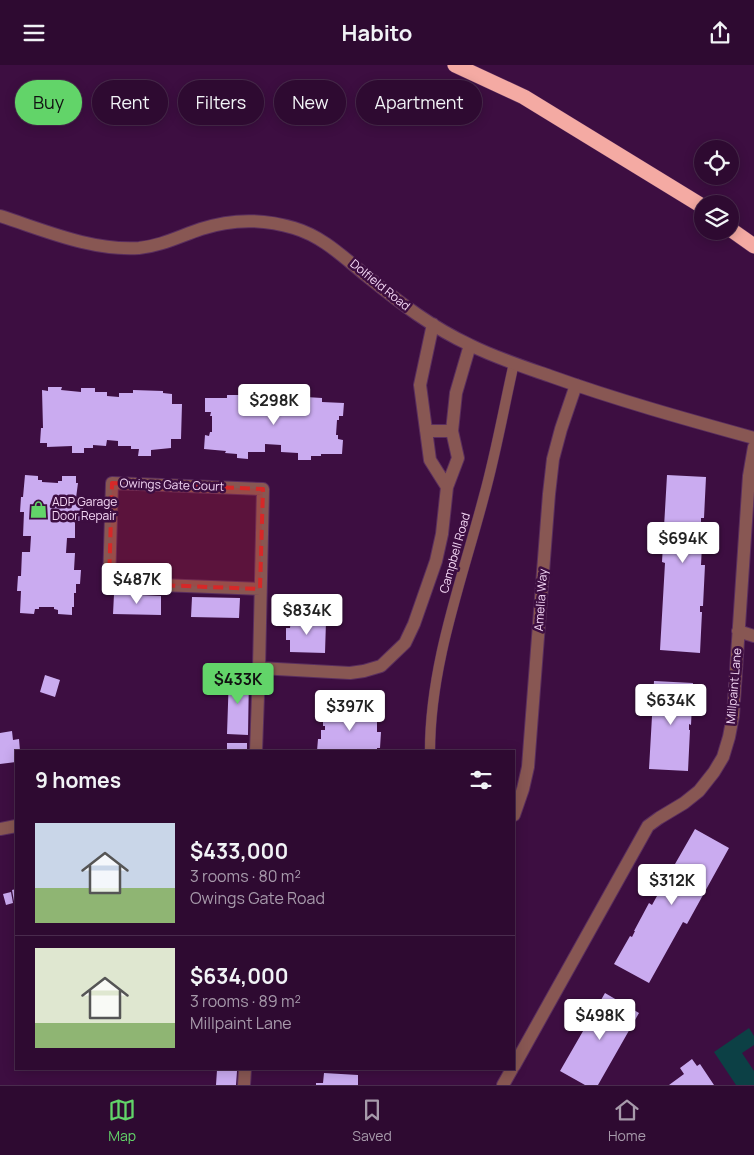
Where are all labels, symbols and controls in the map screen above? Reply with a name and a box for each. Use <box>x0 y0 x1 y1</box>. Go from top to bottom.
text: Habito <box>342 18 412 48</box>
icon: menu <box>20 19 48 47</box>
icon: share <box>706 19 734 47</box>
chip: Buy <box>15 80 82 125</box>
chip: Rent <box>92 80 168 125</box>
chip: Filters <box>178 80 264 125</box>
chip: New <box>274 80 346 125</box>
chip: Apartment <box>356 80 482 125</box>
map controls <box>694 140 739 240</box>
button: locate <box>694 140 739 185</box>
button: layers <box>694 195 739 240</box>
street label: Dolfield Road <box>347 255 414 314</box>
pin: $298K <box>239 383 309 426</box>
text: $298K <box>249 389 299 411</box>
street label: Owings Gate Court <box>119 474 225 495</box>
place label: ADP Garage Door Repair <box>52 493 117 524</box>
shop icon: ADP Garage Door Repair <box>28 499 48 519</box>
street label: Campbell Road <box>435 511 474 595</box>
pin: $694K <box>648 521 718 564</box>
text: $694K <box>658 527 708 549</box>
pin: $487K <box>102 563 172 605</box>
street label: Amelia Way <box>530 567 551 632</box>
text: $487K <box>113 568 161 590</box>
pin: $834K <box>272 593 342 636</box>
text: $834K <box>282 599 332 621</box>
street label: Millpaint Lane <box>722 647 745 725</box>
pin: $433K <box>203 663 273 705</box>
text: $433K <box>214 668 262 690</box>
pin: $634K <box>636 683 706 726</box>
pin: $397K <box>315 689 385 732</box>
text: $634K <box>646 689 696 711</box>
text: $397K <box>326 695 374 717</box>
text: 9 homes <box>35 766 121 794</box>
icon: filters <box>467 766 495 794</box>
text: $433,000 <box>190 837 288 865</box>
icon: home <box>75 843 135 903</box>
pin: $312K <box>637 863 707 906</box>
text: 3 rooms · 80 m² <box>190 865 301 887</box>
text: $312K <box>649 869 695 891</box>
text: Owings Gate Road <box>190 887 325 909</box>
text: $634,000 <box>190 962 289 990</box>
icon: home <box>75 968 135 1028</box>
text: 3 rooms · 89 m² <box>190 990 301 1012</box>
pin: $498K <box>565 999 635 1041</box>
text: $498K <box>575 1004 625 1026</box>
text: Millpaint Lane <box>190 1012 292 1034</box>
tab: Map <box>108 1096 136 1145</box>
tab: Saved <box>352 1096 392 1145</box>
tab: Home <box>608 1096 646 1145</box>

